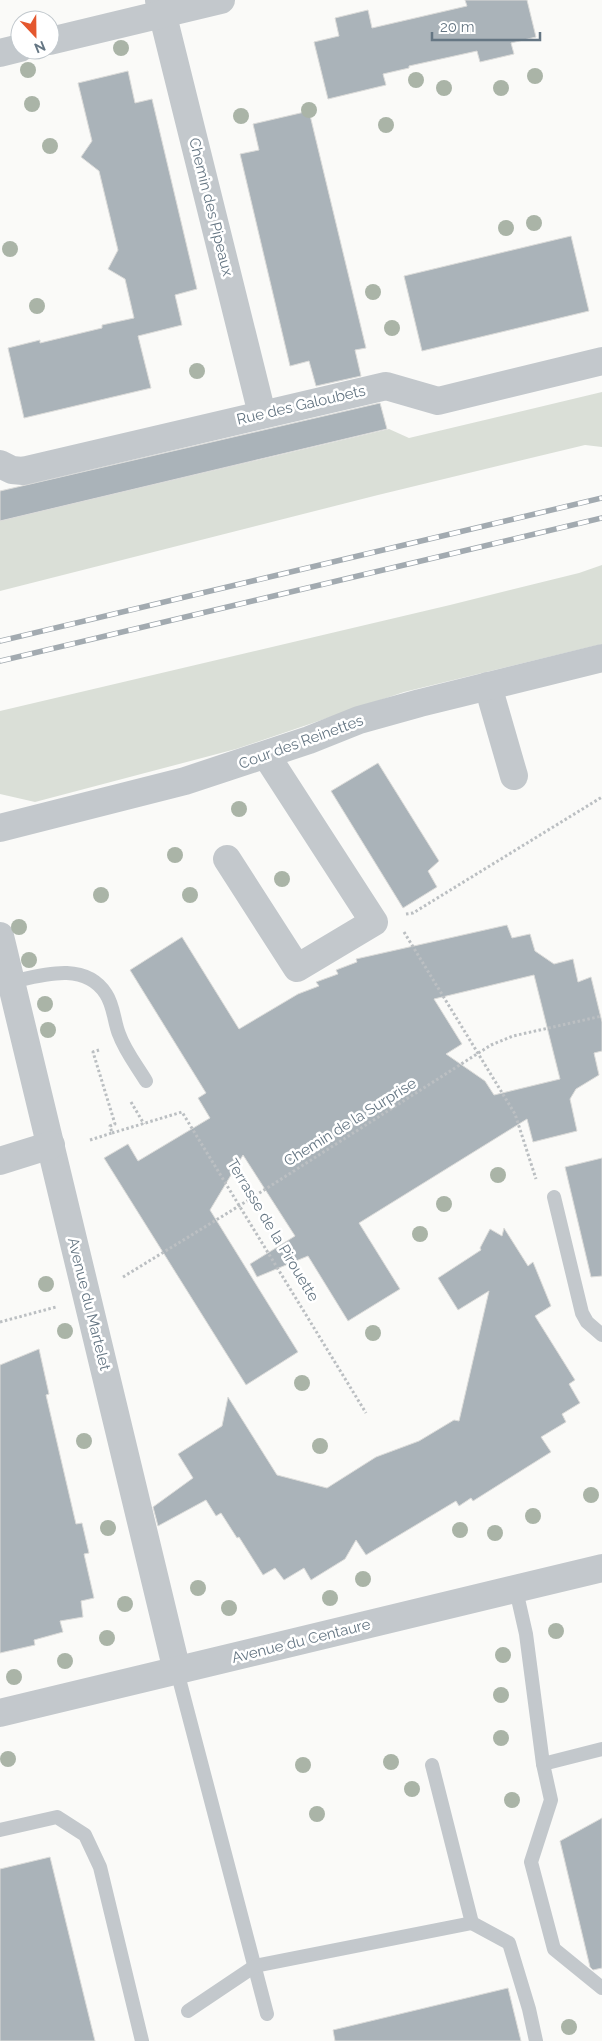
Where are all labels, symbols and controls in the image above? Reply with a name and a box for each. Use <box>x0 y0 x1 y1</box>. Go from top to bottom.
north arrow <box>10 10 60 60</box>
scale bar <box>432 10 540 42</box>
text: 20 m <box>440 18 475 36</box>
text: N <box>32 38 48 56</box>
street label: Chemin des Pipeaux <box>185 136 237 278</box>
street label: Rue des Galoubets <box>235 381 367 429</box>
street label: Cour des Reinettes <box>236 711 366 773</box>
street label: Chemin de la Surprise <box>281 1074 420 1170</box>
street label: Terrasse de la Pirouette <box>223 1155 323 1305</box>
street label: Avenue du Martelet <box>64 1236 114 1372</box>
street label: Avenue du Centaure <box>230 1615 372 1667</box>

